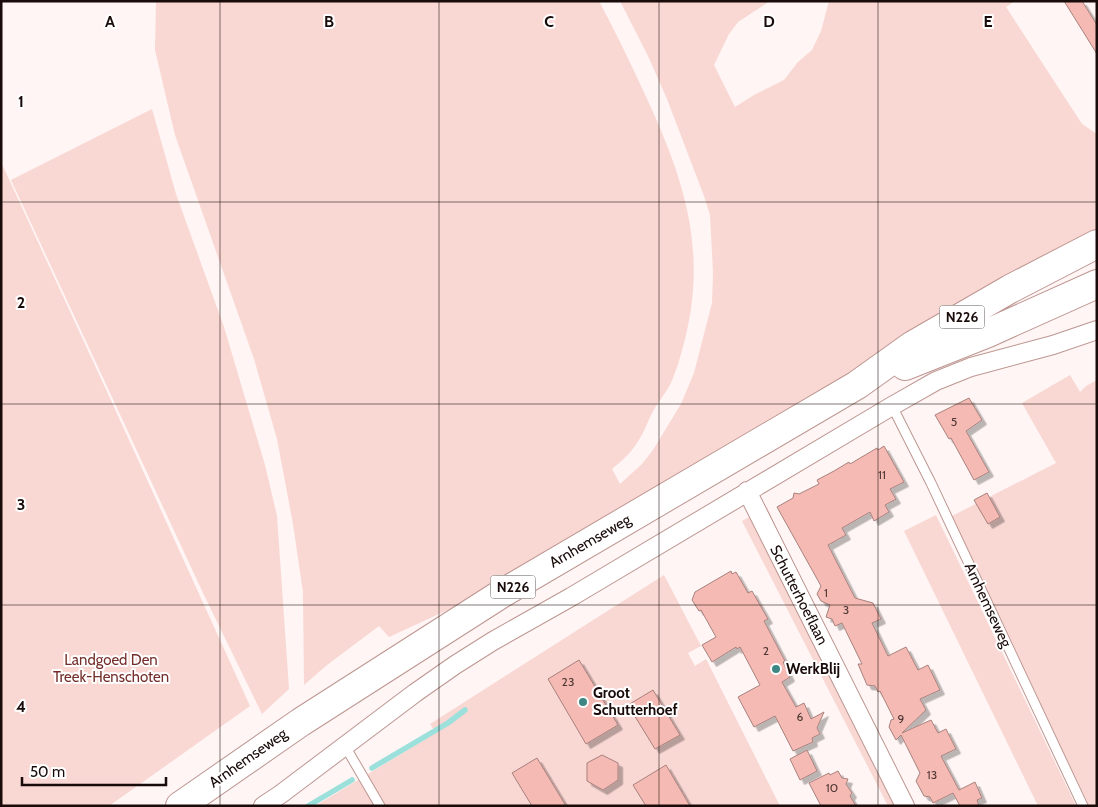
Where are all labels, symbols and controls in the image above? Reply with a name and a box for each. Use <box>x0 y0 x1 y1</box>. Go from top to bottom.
text: A <box>105 12 115 31</box>
text: B <box>324 12 334 31</box>
text: C <box>544 12 554 31</box>
text: D <box>763 12 775 31</box>
text: E <box>983 12 993 31</box>
text: 1 <box>18 92 24 111</box>
text: 2 <box>17 293 25 312</box>
road number: N226 <box>940 306 984 328</box>
house number: 5 <box>951 414 957 429</box>
house number: 11 <box>878 467 886 482</box>
text: 3 <box>17 495 25 514</box>
street label: Arnhemseweg <box>546 510 634 572</box>
street label: Schutterhoeflaan <box>766 542 832 648</box>
street label: Arnhemseweg <box>961 560 1016 651</box>
road number: N226 <box>490 576 536 598</box>
house number: 1 <box>824 585 828 600</box>
house number: 3 <box>843 602 849 617</box>
house number: 2 <box>763 643 769 658</box>
park label: Landgoed Den Treek-Henschoten <box>53 651 169 686</box>
place label: WerkBlij <box>786 660 840 678</box>
marker: WerkBlij <box>770 663 782 675</box>
house number: 23 <box>562 674 574 689</box>
place label: Groot Schutterhoef <box>593 684 678 719</box>
marker: Groot Schutterhoef <box>577 696 589 708</box>
text: 4 <box>16 697 26 716</box>
house number: 6 <box>797 709 804 724</box>
house number: 9 <box>898 711 905 726</box>
street label: Arnhemseweg <box>205 724 291 792</box>
scale bar <box>22 754 166 786</box>
text: 50 m <box>30 763 65 781</box>
house number: 13 <box>927 767 937 782</box>
house number: 10 <box>826 780 838 795</box>

